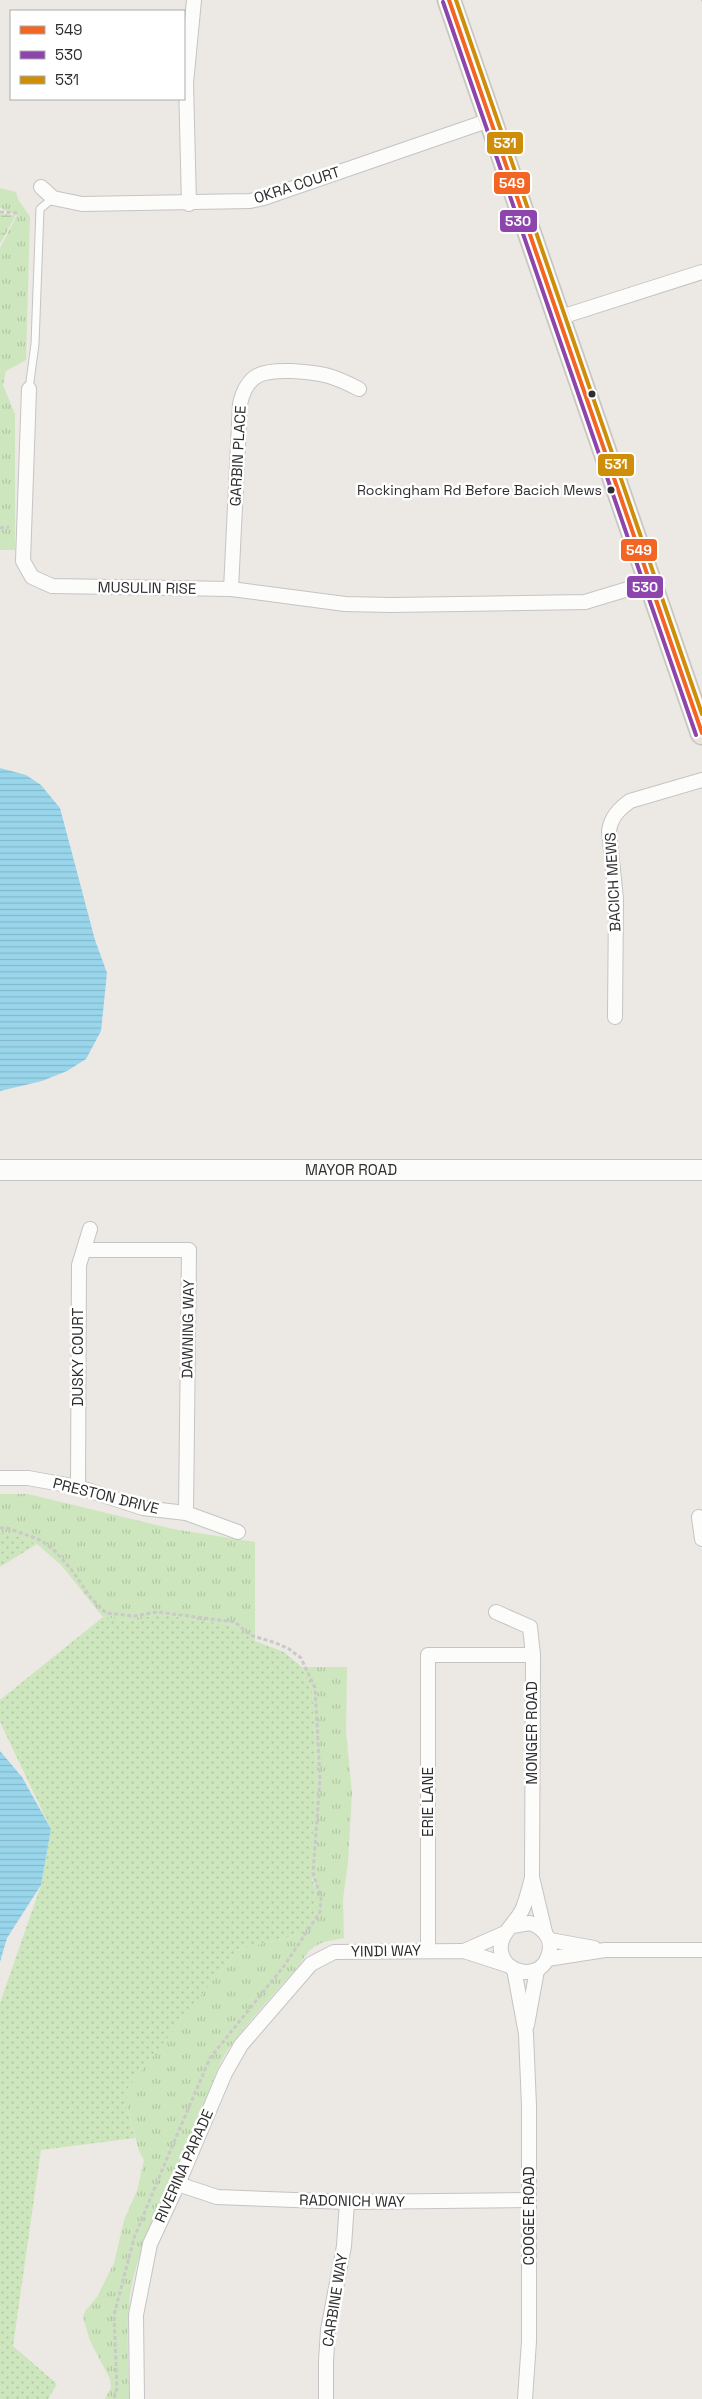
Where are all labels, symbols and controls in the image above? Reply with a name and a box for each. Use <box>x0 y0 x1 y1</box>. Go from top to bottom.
legend <box>10 10 185 100</box>
text: 549 <box>55 20 83 39</box>
text: 530 <box>55 45 83 64</box>
text: 531 <box>55 70 79 89</box>
line badge: 531 <box>486 131 524 155</box>
text: 531 <box>494 134 517 152</box>
street label: OKRA COURT <box>251 162 343 207</box>
line badge: 549 <box>493 171 531 195</box>
text: 549 <box>499 174 525 192</box>
line badge: 530 <box>499 209 538 233</box>
text: 530 <box>505 212 531 230</box>
unlabelled marker <box>587 389 597 399</box>
street label: GARBIN PLACE <box>225 405 250 507</box>
line badge: 531 <box>597 453 635 477</box>
text: 531 <box>605 455 628 473</box>
place label: Rockingham Rd Before Bacich Mews <box>357 481 602 499</box>
marker: Rockingham Rd Before Bacich Mews <box>606 485 616 495</box>
line badge: 549 <box>620 538 658 562</box>
text: 549 <box>626 541 652 559</box>
line badge: 530 <box>626 575 664 599</box>
street label: MUSULIN RISE <box>98 577 196 598</box>
text: 530 <box>632 578 658 596</box>
street label: BACICH MEWS <box>600 832 625 932</box>
street label: MAYOR ROAD <box>305 1160 397 1179</box>
street label: DAWNING WAY <box>177 1279 198 1379</box>
street label: DUSKY COURT <box>68 1307 87 1406</box>
street label: PRESTON DRIVE <box>51 1473 161 1518</box>
street label: MONGER ROAD <box>522 1681 541 1785</box>
street label: ERIE LANE <box>418 1767 437 1837</box>
street label: YINDI WAY <box>351 1940 421 1961</box>
street label: RIVERINA PARADE <box>150 2106 217 2225</box>
street label: COOGEE ROAD <box>519 2166 538 2266</box>
street label: RADONICH WAY <box>299 2190 405 2211</box>
street label: CARBINE WAY <box>318 2252 351 2348</box>

